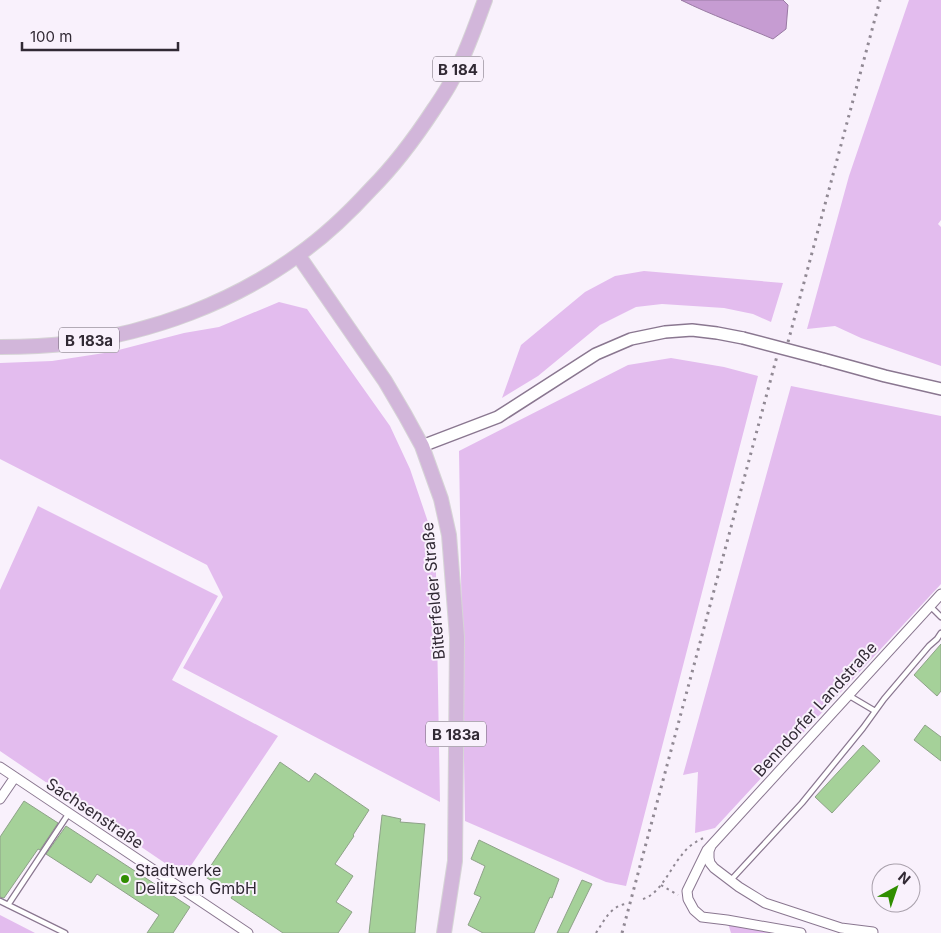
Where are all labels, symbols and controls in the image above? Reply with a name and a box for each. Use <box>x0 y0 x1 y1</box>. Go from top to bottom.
scale bar <box>22 20 179 52</box>
text: 100 m <box>30 27 72 46</box>
road number: B 184 <box>433 56 483 82</box>
road number: B 183a <box>59 328 119 352</box>
street label: Bitterfelder Straße <box>417 521 449 661</box>
street label: Benndorfer Landstraße <box>749 637 881 781</box>
road number: B 183a <box>426 722 486 746</box>
street label: Sachsenstraße <box>43 773 147 853</box>
place label: Stadtwerke Delitzsch GmbH <box>135 860 257 898</box>
north arrow <box>871 863 921 913</box>
text: N <box>895 868 914 888</box>
marker: Stadtwerke Delitzsch GmbH <box>119 873 131 885</box>

